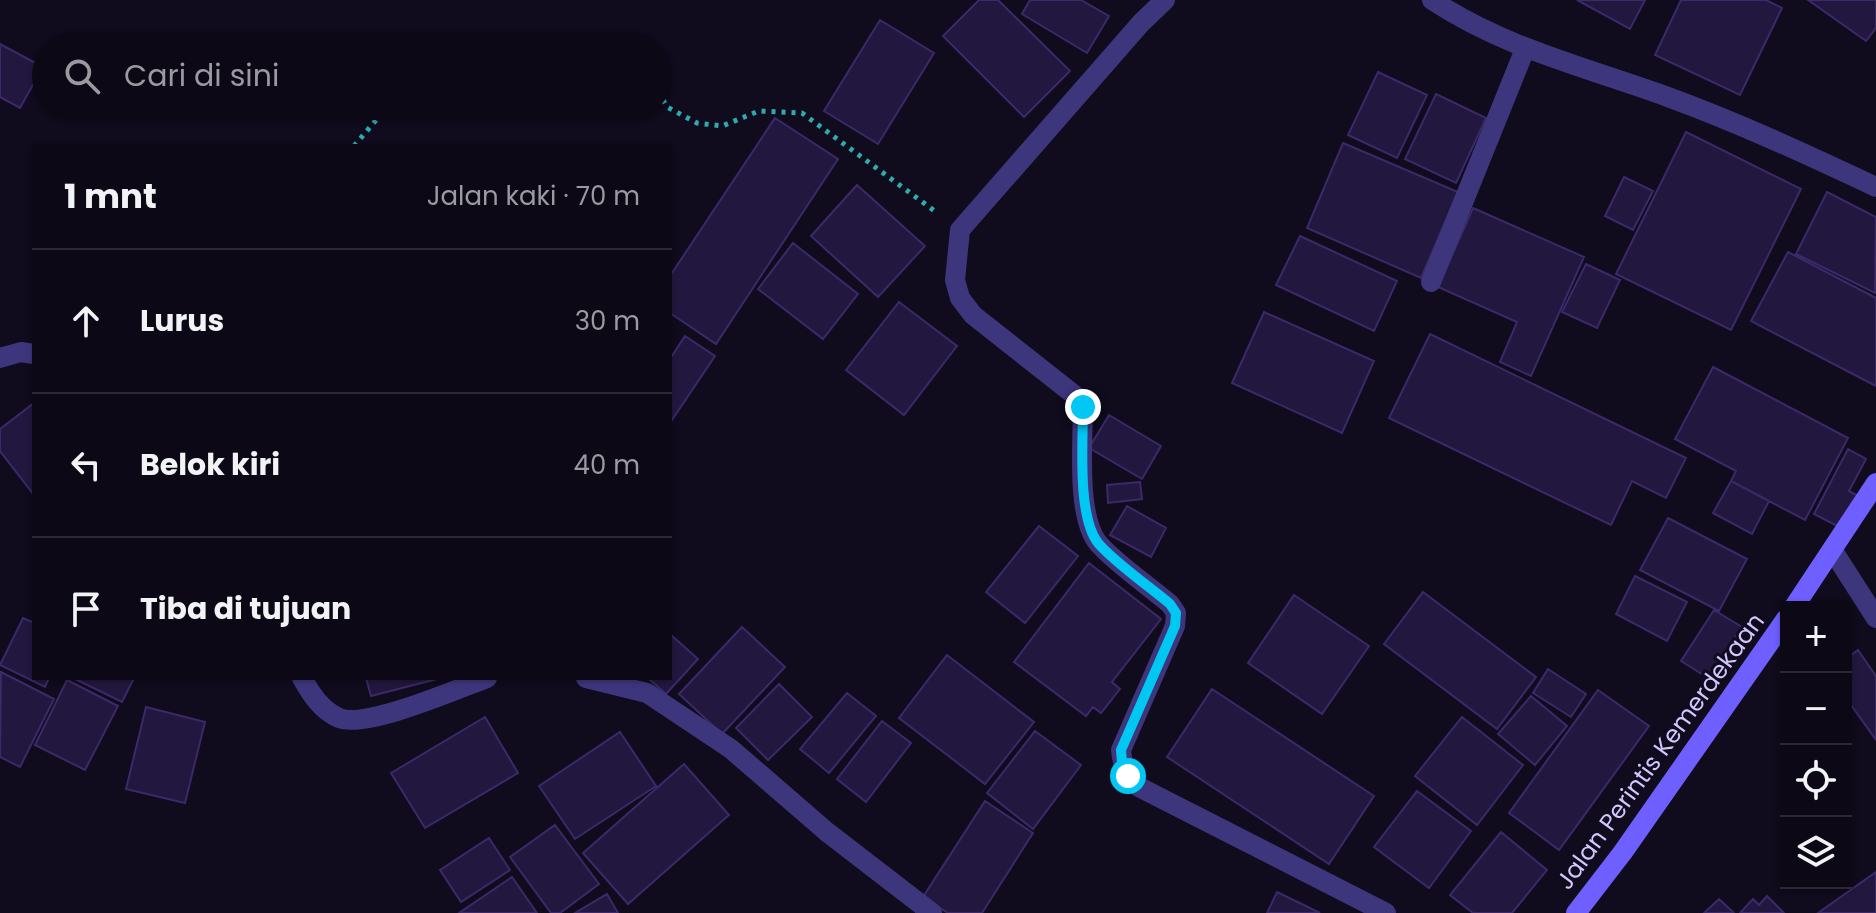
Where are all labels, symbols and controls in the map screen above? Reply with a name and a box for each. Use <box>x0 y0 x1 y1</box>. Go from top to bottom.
search box <box>32 32 672 120</box>
icon: search <box>60 54 104 98</box>
text: Cari di sini <box>124 54 279 97</box>
text: 1 mnt <box>64 172 157 220</box>
text: Jalan kaki · 70 m <box>427 178 640 214</box>
icon: ahead <box>64 299 108 343</box>
text: Lurus <box>140 299 224 342</box>
text: 30 m <box>575 303 640 339</box>
route end <box>1065 389 1101 425</box>
icon: left <box>64 443 108 487</box>
text: Belok kiri <box>140 443 280 486</box>
text: 40 m <box>574 447 640 483</box>
icon: arrive <box>64 587 108 631</box>
text: Tiba di tujuan <box>140 587 351 630</box>
map controls <box>1780 601 1852 889</box>
button: + <box>1780 601 1852 673</box>
street label: Jalan Perintis Kemerdekaan <box>1548 606 1772 896</box>
button: − <box>1780 673 1852 745</box>
button: locate <box>1780 745 1852 817</box>
route start <box>1110 758 1146 794</box>
button: layers <box>1780 817 1852 889</box>

